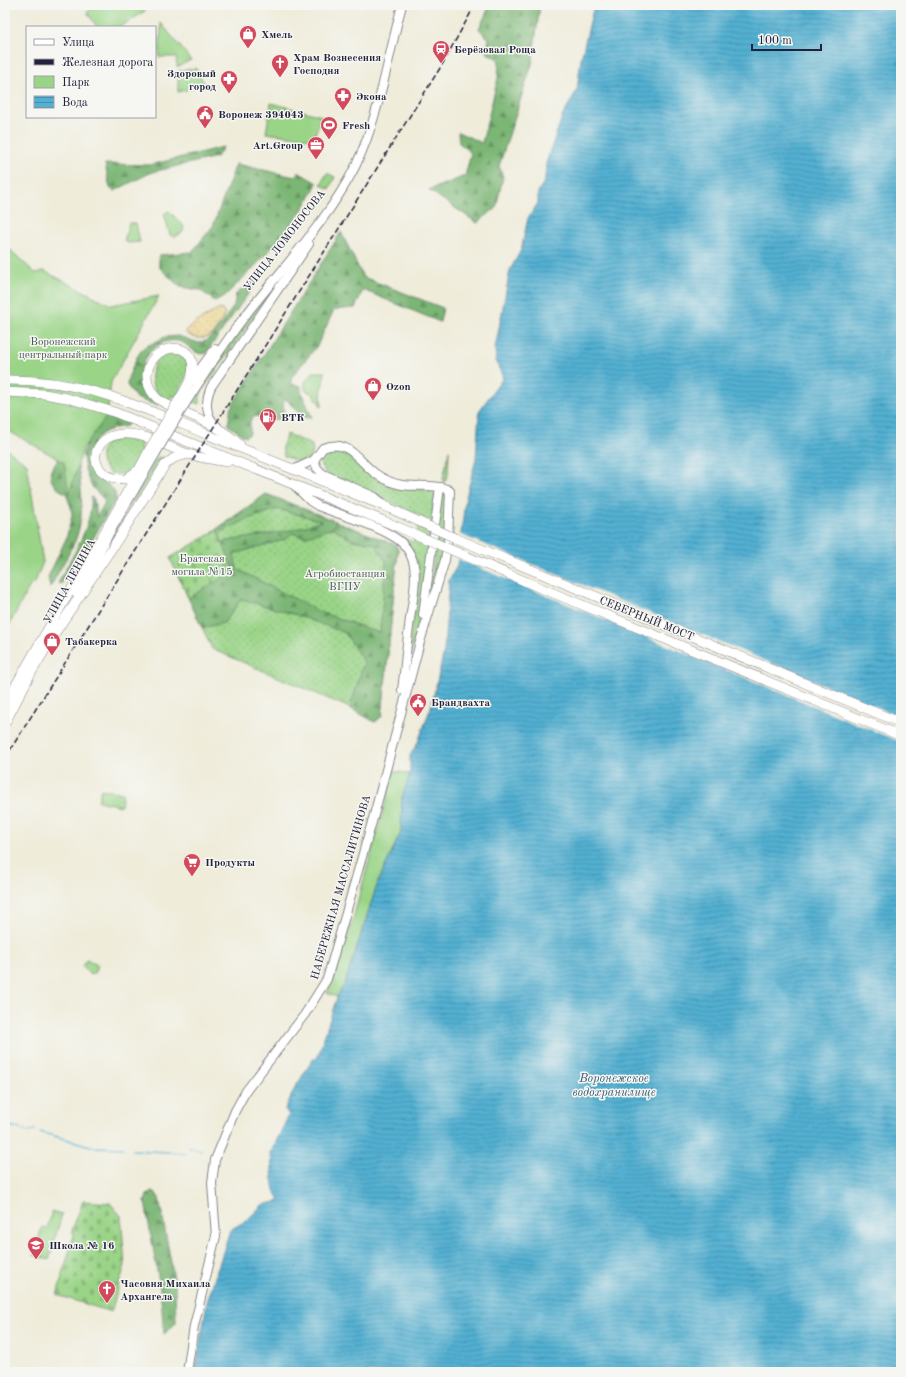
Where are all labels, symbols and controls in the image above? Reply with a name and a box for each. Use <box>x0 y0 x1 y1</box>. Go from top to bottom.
shop icon: Хмель <box>238 24 258 49</box>
legend <box>26 26 156 118</box>
scale bar <box>752 26 821 52</box>
place label: Хмель <box>261 30 293 41</box>
text: 100 m <box>758 35 792 47</box>
text: Улица <box>62 37 95 49</box>
station icon: Берёзовая Роща <box>431 39 451 64</box>
place label: Берёзовая Роща <box>454 45 536 56</box>
church icon: Храм Вознесения Господня <box>270 53 290 78</box>
place label: Храм Вознесения Господня <box>293 53 381 77</box>
text: Железная дорога <box>62 57 153 69</box>
place label: Здоровый город <box>167 69 216 93</box>
pharmacy icon: Здоровый город <box>219 69 239 94</box>
text: Парк <box>62 77 90 89</box>
pharmacy icon: Экона <box>333 86 353 111</box>
place label: Экона <box>356 92 387 103</box>
text: Вода <box>62 97 88 109</box>
public building icon: Воронеж 394043 <box>195 104 215 129</box>
place label: Воронеж 394043 <box>218 110 304 121</box>
sports icon: Fresh <box>319 115 339 140</box>
place label: Fresh <box>342 121 370 132</box>
office icon: Art.Group <box>306 135 326 160</box>
place label: Art.Group <box>253 141 303 152</box>
street label: УЛИЦА ЛОМОНОСОВА <box>242 188 328 294</box>
park label: Воронежский центральный парк <box>19 337 108 361</box>
shop icon: Ozon <box>363 376 383 401</box>
place label: Ozon <box>386 382 411 393</box>
fuel station icon: ВТК <box>258 407 278 432</box>
place label: ВТК <box>281 413 304 424</box>
street label: УЛИЦА ЛЕНИНА <box>42 537 98 626</box>
park label: Братская могила №15 <box>171 554 233 578</box>
park label: Агробиостанция ВГПУ <box>305 569 385 593</box>
street label: СЕВЕРНЫЙ МОСТ <box>598 594 696 643</box>
shop icon: Табакерка <box>42 631 62 656</box>
place label: Табакерка <box>65 637 118 648</box>
public building icon: Брандвахта <box>408 692 428 717</box>
place label: Брандвахта <box>431 698 490 709</box>
street label: НАБЕРЕЖНАЯ МАССАЛИТИНОВА <box>310 793 373 981</box>
supermarket icon: Продукты <box>182 852 202 877</box>
place label: Продукты <box>205 858 256 869</box>
water label: Воронежское водохранилище <box>572 1073 656 1099</box>
school or university icon: Школа № 16 <box>26 1235 46 1260</box>
place label: Школа № 16 <box>49 1241 114 1252</box>
church icon: Часовня Михаила Архангела <box>97 1279 117 1304</box>
place label: Часовня Михаила Архангела <box>120 1279 211 1303</box>

